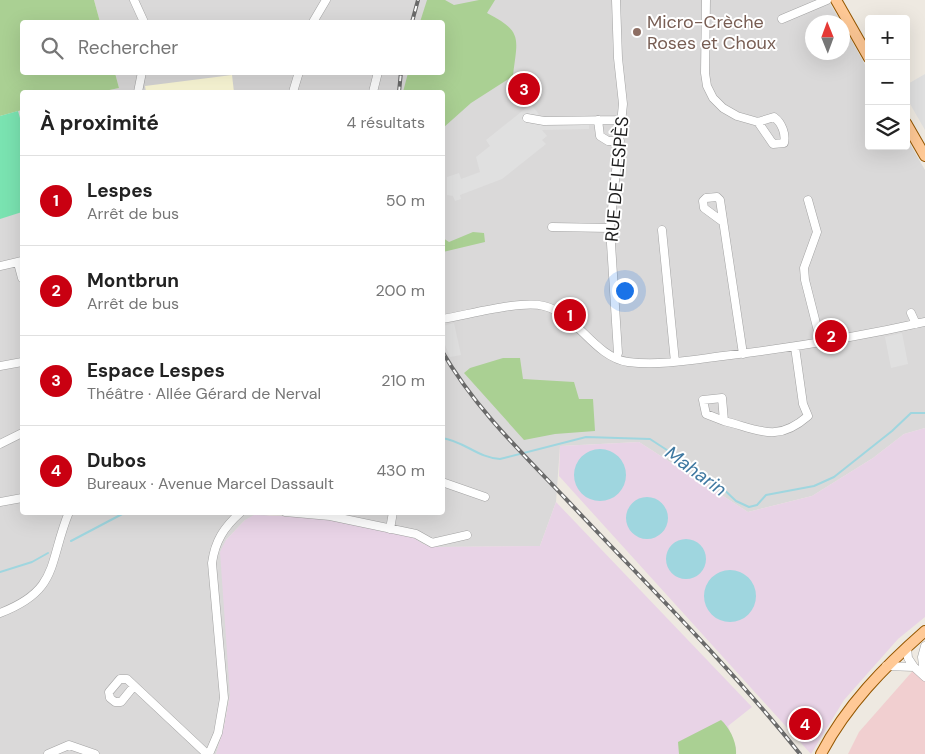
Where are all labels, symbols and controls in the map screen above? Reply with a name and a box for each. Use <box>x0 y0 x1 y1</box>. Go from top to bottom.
place label: Micro-Crèche Roses et Choux <box>647 10 776 55</box>
north arrow <box>805 15 850 60</box>
map controls <box>865 15 910 150</box>
button: + <box>865 15 910 60</box>
search box <box>20 20 445 75</box>
marker: Micro-Crèche Roses et Choux <box>631 26 643 38</box>
icon: search <box>38 34 66 62</box>
text: Rechercher <box>78 35 178 60</box>
button: − <box>865 60 910 105</box>
pin: 3 <box>508 70 540 108</box>
button: layers <box>865 105 910 150</box>
text: À proximité <box>40 109 159 137</box>
text: 4 résultats <box>347 112 425 133</box>
street label: RUE DE LESPÈS <box>600 115 634 243</box>
text: Lespes <box>87 178 153 203</box>
text: 1 <box>53 190 59 211</box>
text: 50 m <box>386 190 425 211</box>
text: Arrêt de bus <box>87 203 179 224</box>
text: Montbrun <box>87 268 179 293</box>
your location <box>612 278 638 304</box>
text: 2 <box>51 280 61 301</box>
text: 200 m <box>376 280 425 301</box>
text: Arrêt de bus <box>87 293 179 314</box>
pin: 1 <box>554 296 586 334</box>
pin: 2 <box>815 317 847 355</box>
text: Espace Lespes <box>87 358 225 383</box>
text: 3 <box>51 370 61 391</box>
text: 210 m <box>381 370 425 391</box>
text: Théâtre · Allée Gérard de Nerval <box>87 383 321 404</box>
water label: Maharin <box>660 440 732 502</box>
text: Dubos <box>87 448 146 473</box>
text: 4 <box>51 460 61 481</box>
text: 430 m <box>376 460 425 481</box>
text: Bureaux · Avenue Marcel Dassault <box>87 473 334 494</box>
pin: 4 <box>789 705 821 743</box>

